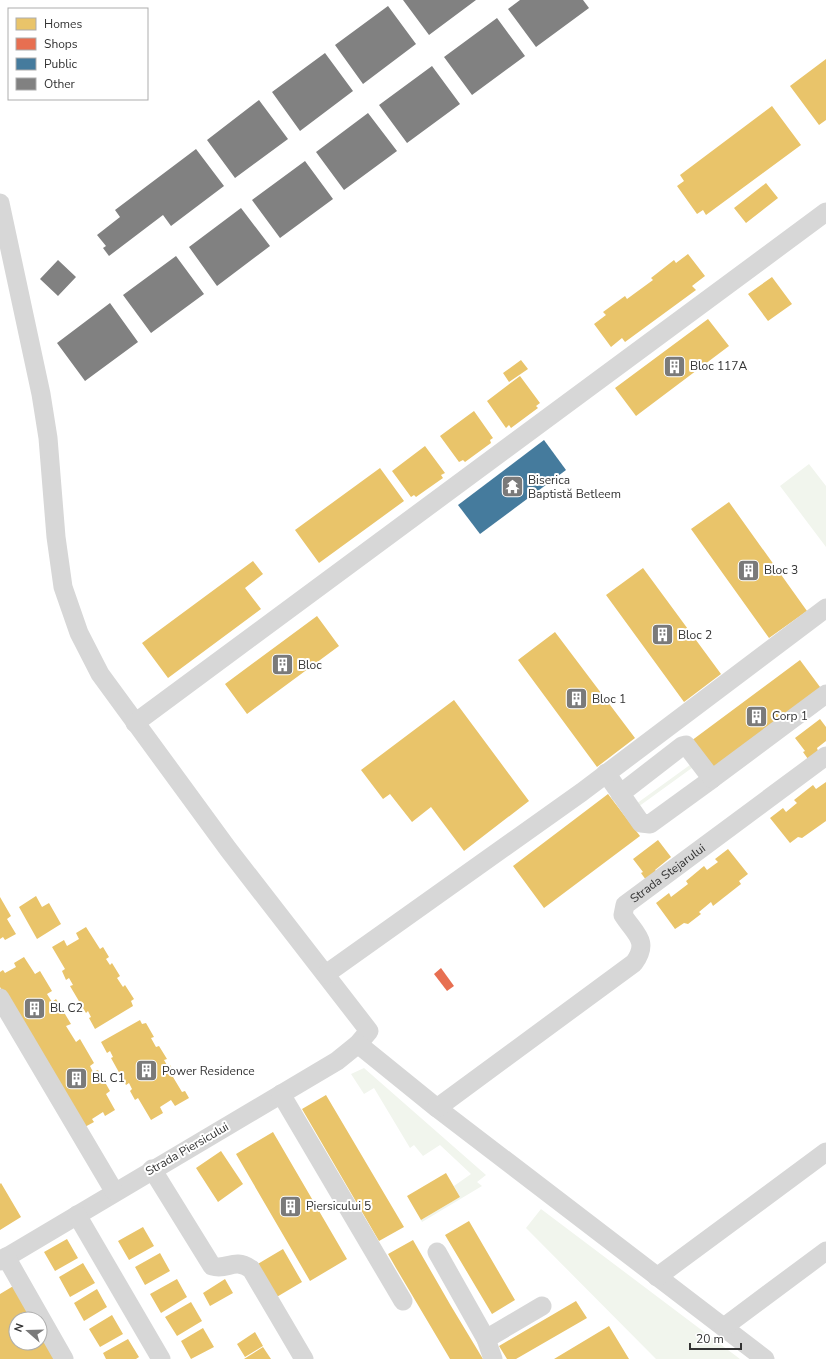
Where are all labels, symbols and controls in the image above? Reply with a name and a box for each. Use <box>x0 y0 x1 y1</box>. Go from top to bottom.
legend <box>8 8 148 100</box>
text: Homes <box>44 16 82 32</box>
text: Shops <box>44 36 78 52</box>
text: Public <box>44 56 78 72</box>
text: Other <box>44 76 76 92</box>
building icon: Bloc 117A <box>661 353 687 379</box>
place label: Bloc 117A <box>690 358 748 374</box>
place label: Biserica Baptistă Betleem <box>528 472 621 502</box>
temple icon: Biserica Baptistă Betleem <box>499 474 525 500</box>
building icon: Bloc 3 <box>736 557 762 583</box>
place label: Bloc 3 <box>764 562 798 578</box>
building icon: Bloc 2 <box>650 622 676 648</box>
place label: Bloc 2 <box>678 627 712 643</box>
building icon: Bloc <box>269 652 295 678</box>
place label: Bloc <box>298 657 322 673</box>
building icon: Bloc 1 <box>563 686 589 712</box>
place label: Bloc 1 <box>592 691 626 707</box>
building icon: Corp 1 <box>744 703 770 729</box>
place label: Corp 1 <box>772 708 808 724</box>
street label: Strada Stejarului <box>627 840 709 906</box>
building icon: Bl. C2 <box>22 995 48 1021</box>
place label: Bl. C2 <box>50 1000 83 1016</box>
building icon: Power Residence <box>133 1058 159 1084</box>
place label: Power Residence <box>162 1063 255 1079</box>
building icon: Bl. C1 <box>63 1065 89 1091</box>
place label: Bl. C1 <box>92 1070 125 1086</box>
street label: Strada Piersicului <box>143 1119 231 1179</box>
building icon: Piersicului 5 <box>278 1193 304 1219</box>
place label: Piersicului 5 <box>306 1198 371 1214</box>
north arrow <box>8 1311 48 1351</box>
text: N <box>11 1321 28 1334</box>
scale bar <box>690 1325 741 1351</box>
text: 20 m <box>696 1331 724 1347</box>

